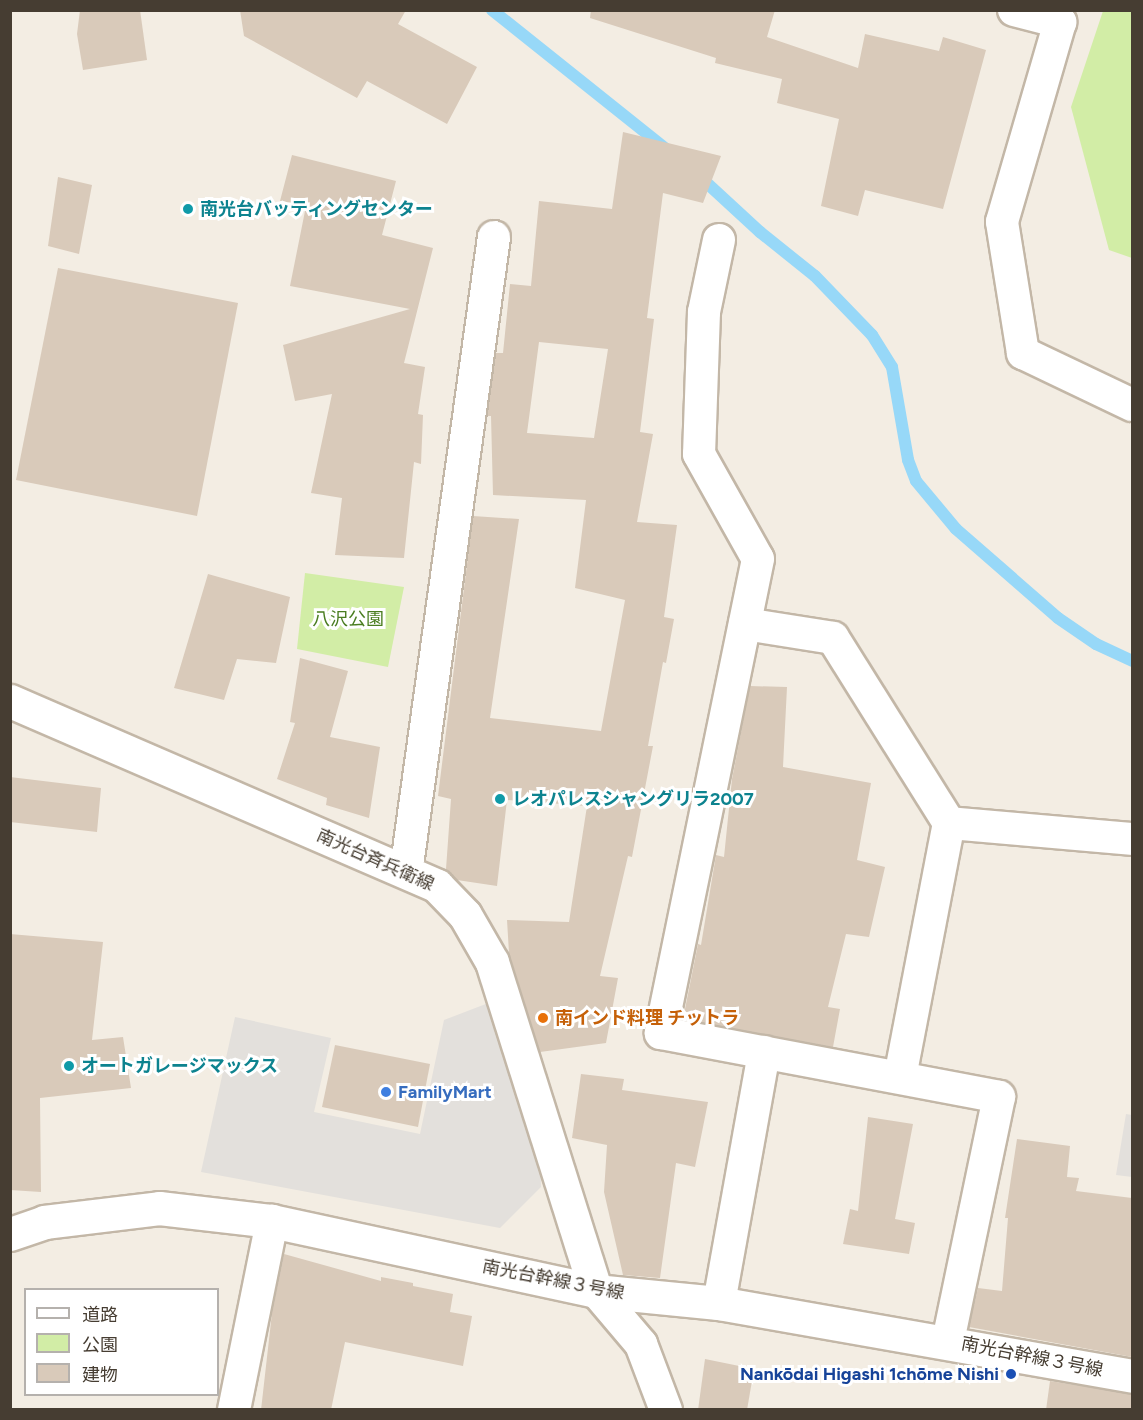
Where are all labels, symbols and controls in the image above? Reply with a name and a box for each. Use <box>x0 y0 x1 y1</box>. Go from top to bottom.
place label: 南光台バッティングセンター <box>200 198 434 220</box>
marker: 南光台バッティングセンター <box>181 202 195 216</box>
park label: 八沢公園 <box>312 608 384 630</box>
place label: レオパレスシャングリラ2007 <box>512 788 754 810</box>
marker: レオパレスシャングリラ2007 <box>493 792 507 806</box>
street label: 南光台斉兵衛線 <box>313 825 437 895</box>
place label: 南インド料理 チットラ <box>555 1007 739 1029</box>
marker: 南インド料理 チットラ <box>536 1011 550 1025</box>
place label: オートガレージマックス <box>81 1055 279 1077</box>
marker: オートガレージマックス <box>62 1059 76 1073</box>
place label: FamilyMart <box>398 1081 492 1103</box>
marker: FamilyMart <box>379 1085 393 1099</box>
street label: 南光台幹線３号線 <box>480 1256 626 1304</box>
legend <box>24 1288 219 1396</box>
text: 道路 <box>82 1304 118 1326</box>
street label: 南光台幹線３号線 <box>959 1333 1105 1381</box>
text: 公園 <box>82 1334 118 1356</box>
place label: Nankōdai Higashi 1chōme Nishi <box>740 1363 999 1385</box>
text: 建物 <box>82 1364 118 1386</box>
marker: Nankōdai Higashi 1chōme Nishi <box>1004 1367 1018 1381</box>

